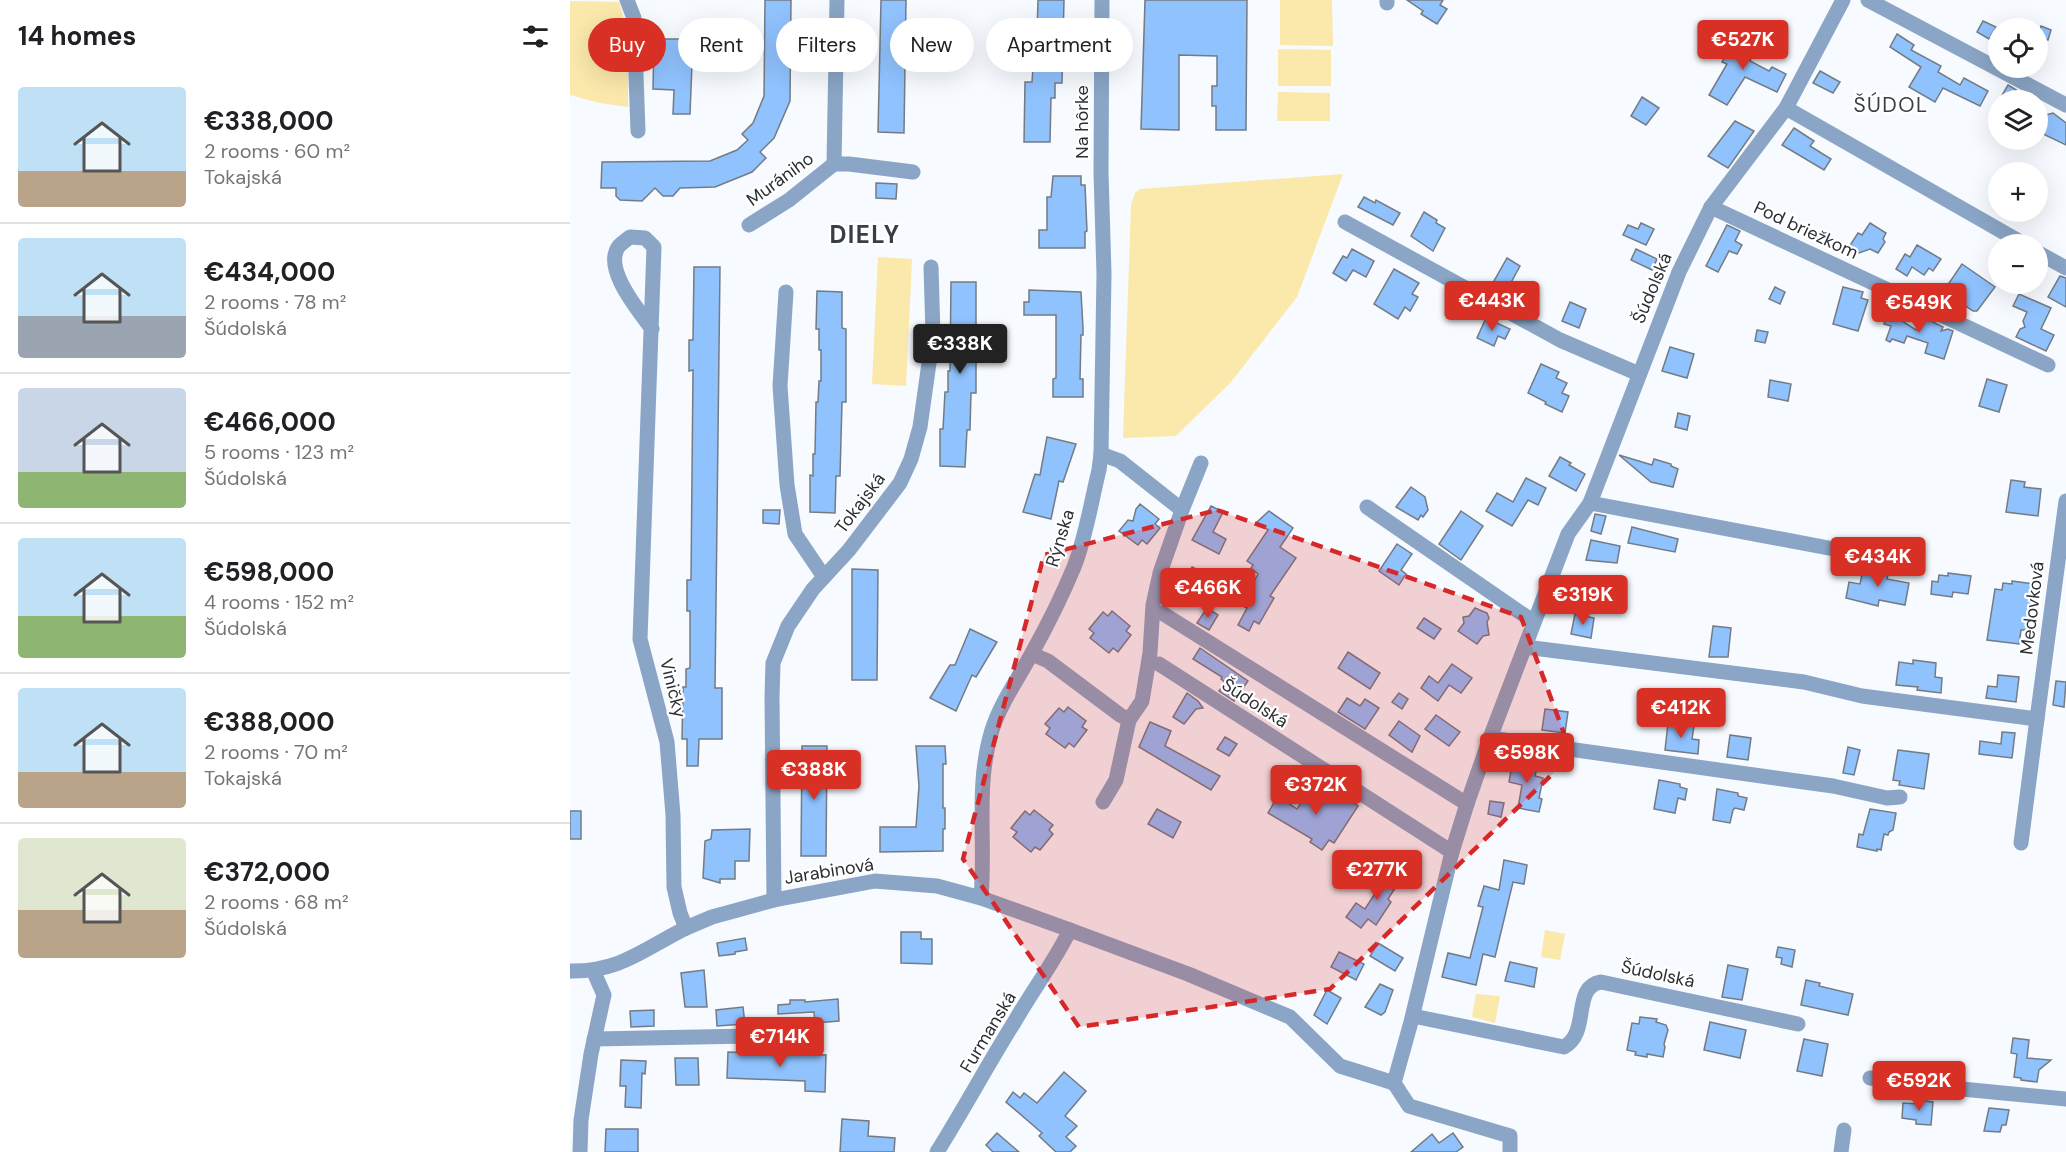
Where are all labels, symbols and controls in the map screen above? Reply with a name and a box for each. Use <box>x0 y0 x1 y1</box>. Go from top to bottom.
chip: Buy <box>588 18 666 72</box>
chip: Rent <box>678 18 764 72</box>
chip: Filters <box>776 18 878 72</box>
chip: New <box>890 18 974 72</box>
chip: Apartment <box>986 18 1133 72</box>
map controls <box>1988 18 2048 294</box>
button: locate <box>1988 18 2048 78</box>
text: 14 homes <box>18 19 136 53</box>
icon: filters <box>519 20 552 53</box>
pin: €527K <box>1701 20 1785 71</box>
text: €527K <box>1711 26 1775 52</box>
street label: Na hôrke <box>1070 85 1094 159</box>
button: layers <box>1988 90 2048 150</box>
district label: ŠÚDOL <box>1853 91 1929 119</box>
text: €338,000 <box>204 104 334 138</box>
icon: home <box>66 111 138 183</box>
text: 2 rooms · 60 m² <box>204 138 350 164</box>
street label: Murániho <box>742 146 818 212</box>
button: + <box>1988 162 2048 222</box>
text: Tokajská <box>204 164 282 190</box>
street label: Pod briežkom <box>1750 195 1862 265</box>
district label: DIELY <box>829 219 901 250</box>
button: − <box>1988 234 2048 294</box>
street label: Šúdolská <box>1626 249 1678 327</box>
text: €434,000 <box>204 255 335 289</box>
icon: home <box>66 262 138 334</box>
pin: €443K <box>1450 281 1534 332</box>
pin: €549K <box>1877 283 1961 334</box>
text: €443K <box>1459 287 1525 313</box>
text: 2 rooms · 78 m² <box>204 289 346 315</box>
text: €549K <box>1886 289 1953 315</box>
text: Šúdolská <box>204 315 287 341</box>
pin: €338K <box>918 324 1002 375</box>
text: €338K <box>927 330 993 356</box>
text: €466,000 <box>204 405 336 439</box>
icon: home <box>66 412 138 484</box>
text: 5 rooms · 123 m² <box>204 439 354 465</box>
text: Šúdolská <box>204 465 287 491</box>
street label: Tokajská <box>829 468 891 538</box>
street label: Rýnska <box>1040 506 1080 570</box>
pin: €434K <box>1836 537 1920 588</box>
text: €434K <box>1845 543 1911 569</box>
text: €598,000 <box>204 555 334 589</box>
street label: Medovková <box>2014 560 2050 656</box>
icon: home <box>66 562 138 634</box>
pin: €466K <box>1166 568 1250 619</box>
text: €466K <box>1174 574 1242 600</box>
pin: €319K <box>1541 575 1625 626</box>
text: €319K <box>1553 581 1613 607</box>
text: 4 rooms · 152 m² <box>204 589 354 615</box>
text: Šúdolská <box>204 615 287 641</box>
street label: Viničky <box>654 656 692 720</box>
street label: Šúdolská <box>1217 673 1293 733</box>
pin: €412K <box>1639 688 1723 739</box>
text: €412K <box>1651 694 1711 720</box>
text: €388,000 <box>204 705 334 739</box>
icon: home <box>66 712 138 784</box>
pin: €598K <box>1485 733 1569 784</box>
text: 2 rooms · 70 m² <box>204 739 348 765</box>
text: €598K <box>1494 739 1560 765</box>
pin: €388K <box>772 750 856 801</box>
text: €388K <box>781 756 847 782</box>
text: Tokajská <box>204 765 282 791</box>
pin: €372K <box>1274 765 1358 816</box>
text: €372K <box>1285 771 1347 797</box>
pin: €277K <box>1335 850 1419 901</box>
street label: Jarabinová <box>783 852 875 890</box>
text: €372,000 <box>204 855 330 889</box>
text: €277K <box>1346 856 1408 882</box>
icon: home <box>66 862 138 934</box>
text: 2 rooms · 68 m² <box>204 889 349 915</box>
text: Šúdolská <box>204 915 287 941</box>
street label: Šúdolská <box>1619 955 1697 993</box>
street label: Furmanská <box>954 987 1022 1077</box>
pin: €714K <box>738 1017 822 1068</box>
text: €714K <box>750 1023 810 1049</box>
pin: €592K <box>1877 1061 1961 1112</box>
text: €592K <box>1887 1067 1951 1093</box>

